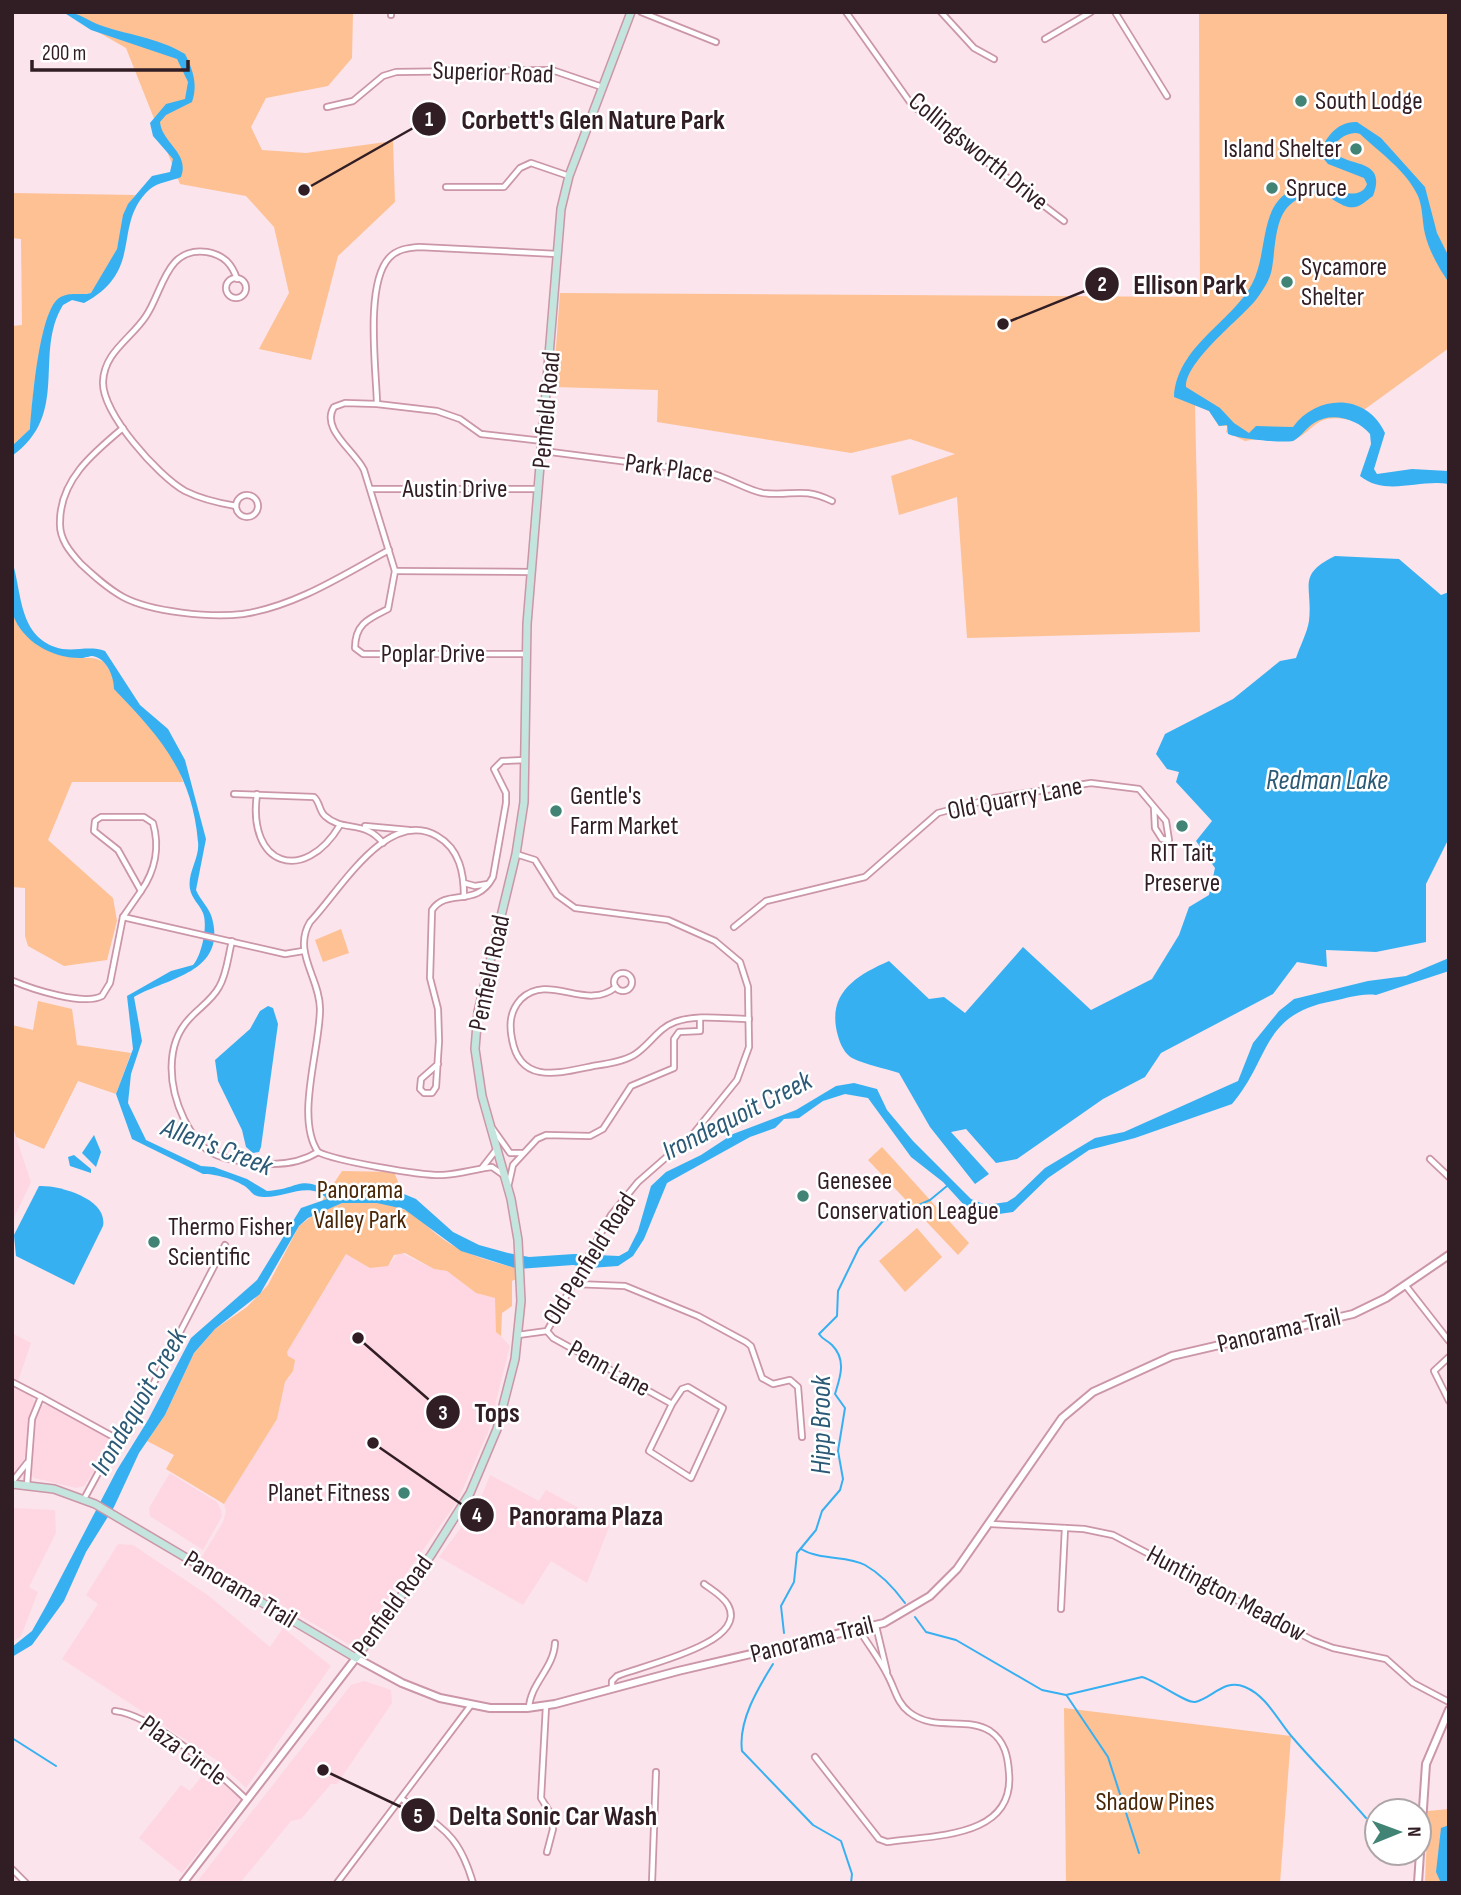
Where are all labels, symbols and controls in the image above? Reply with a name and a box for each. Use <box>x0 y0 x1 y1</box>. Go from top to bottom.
scale bar <box>32 28 187 72</box>
text: 200 m <box>42 41 86 66</box>
street label: Superior Road <box>432 55 554 91</box>
street label: Collingsworth Drive <box>902 86 1054 218</box>
place label: South Lodge <box>1315 86 1423 117</box>
marker: South Lodge <box>1293 93 1309 109</box>
callout: Corbett's Glen Nature Park <box>412 94 739 143</box>
text: Corbett's Glen Nature Park <box>461 104 725 137</box>
text: 1 <box>425 107 433 132</box>
place label: Island Shelter <box>1223 134 1343 165</box>
marker: Island Shelter <box>1348 141 1364 157</box>
place label: Spruce <box>1286 173 1347 204</box>
marker: Spruce <box>1264 180 1280 196</box>
place label: Sycamore Shelter <box>1301 252 1387 313</box>
callout: Ellison Park <box>1084 259 1261 308</box>
text: Ellison Park <box>1133 269 1247 302</box>
text: 2 <box>1097 272 1107 297</box>
marker: Sycamore Shelter <box>1279 274 1295 290</box>
street label: Penfield Road <box>526 350 568 470</box>
street label: Park Place <box>623 447 715 491</box>
street label: Austin Drive <box>402 474 507 505</box>
street label: Poplar Drive <box>381 639 485 670</box>
water label: Redman Lake <box>1266 764 1388 797</box>
street label: Old Quarry Lane <box>945 771 1085 827</box>
place label: Gentle's Farm Market <box>570 781 678 842</box>
marker: Gentle's Farm Market <box>548 803 564 819</box>
marker: RIT Tait Preserve <box>1174 818 1190 834</box>
place label: RIT Tait Preserve <box>1144 838 1220 899</box>
street label: Penfield Road <box>463 912 517 1034</box>
water label: Irondequoit Creek <box>657 1063 819 1168</box>
water label: Allen's Creek <box>156 1110 278 1184</box>
place label: Genesee Conservation League <box>817 1166 999 1227</box>
park label: Panorama Valley Park <box>313 1175 407 1236</box>
street label: Old Penfield Road <box>537 1187 643 1331</box>
marker: Genesee Conservation League <box>795 1188 811 1204</box>
place label: Thermo Fisher Scientific <box>168 1212 293 1273</box>
marker: Thermo Fisher Scientific <box>146 1234 162 1250</box>
street label: Panorama Trail <box>1214 1302 1344 1360</box>
water label: Irondequoit Creek <box>84 1322 195 1481</box>
street label: Penn Lane <box>563 1334 655 1404</box>
water label: Hipp Brook <box>805 1374 838 1474</box>
callout: Tops <box>426 1388 534 1437</box>
text: Tops <box>474 1397 520 1430</box>
text: 3 <box>438 1401 448 1426</box>
place label: Planet Fitness <box>268 1478 390 1509</box>
marker: Planet Fitness <box>396 1485 412 1501</box>
callout: Panorama Plaza <box>459 1490 677 1539</box>
text: Panorama Plaza <box>509 1500 663 1533</box>
text: 4 <box>472 1503 482 1528</box>
street label: Huntington Meadow <box>1141 1539 1311 1649</box>
street label: Panorama Trail <box>178 1544 302 1636</box>
street label: Penfield Road <box>346 1549 440 1663</box>
street label: Panorama Trail <box>747 1610 877 1670</box>
street label: Plaza Circle <box>134 1709 232 1793</box>
park label: Shadow Pines <box>1095 1787 1215 1818</box>
callout: Delta Sonic Car Wash <box>400 1791 671 1840</box>
north arrow <box>1363 1797 1433 1867</box>
text: Delta Sonic Car Wash <box>449 1800 657 1833</box>
text: 5 <box>413 1804 423 1829</box>
text: N <box>1402 1826 1425 1837</box>

